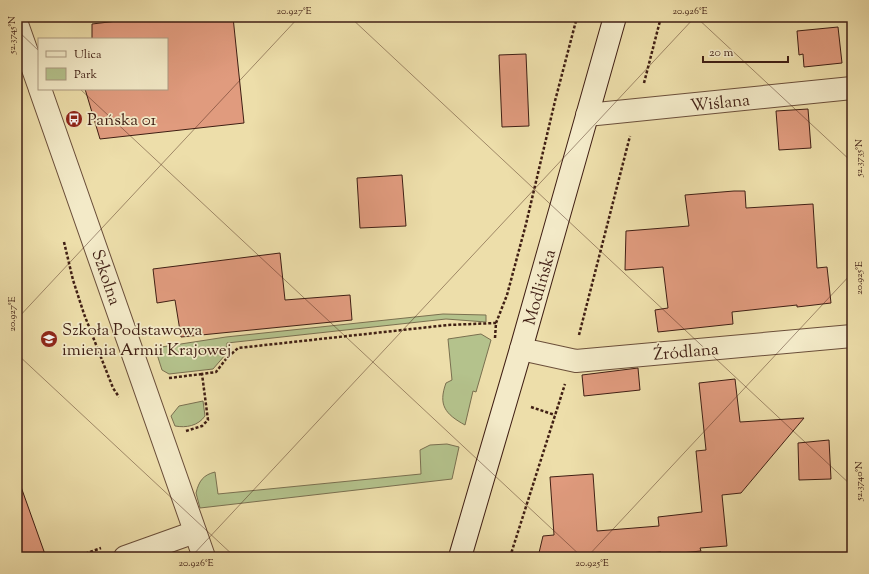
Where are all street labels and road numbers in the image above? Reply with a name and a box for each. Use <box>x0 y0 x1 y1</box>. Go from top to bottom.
street label: Wiślana <box>689 89 751 119</box>
street label: Szkolna <box>84 247 126 309</box>
street label: Modlińska <box>519 247 563 328</box>
street label: Źródlana <box>653 338 720 368</box>

